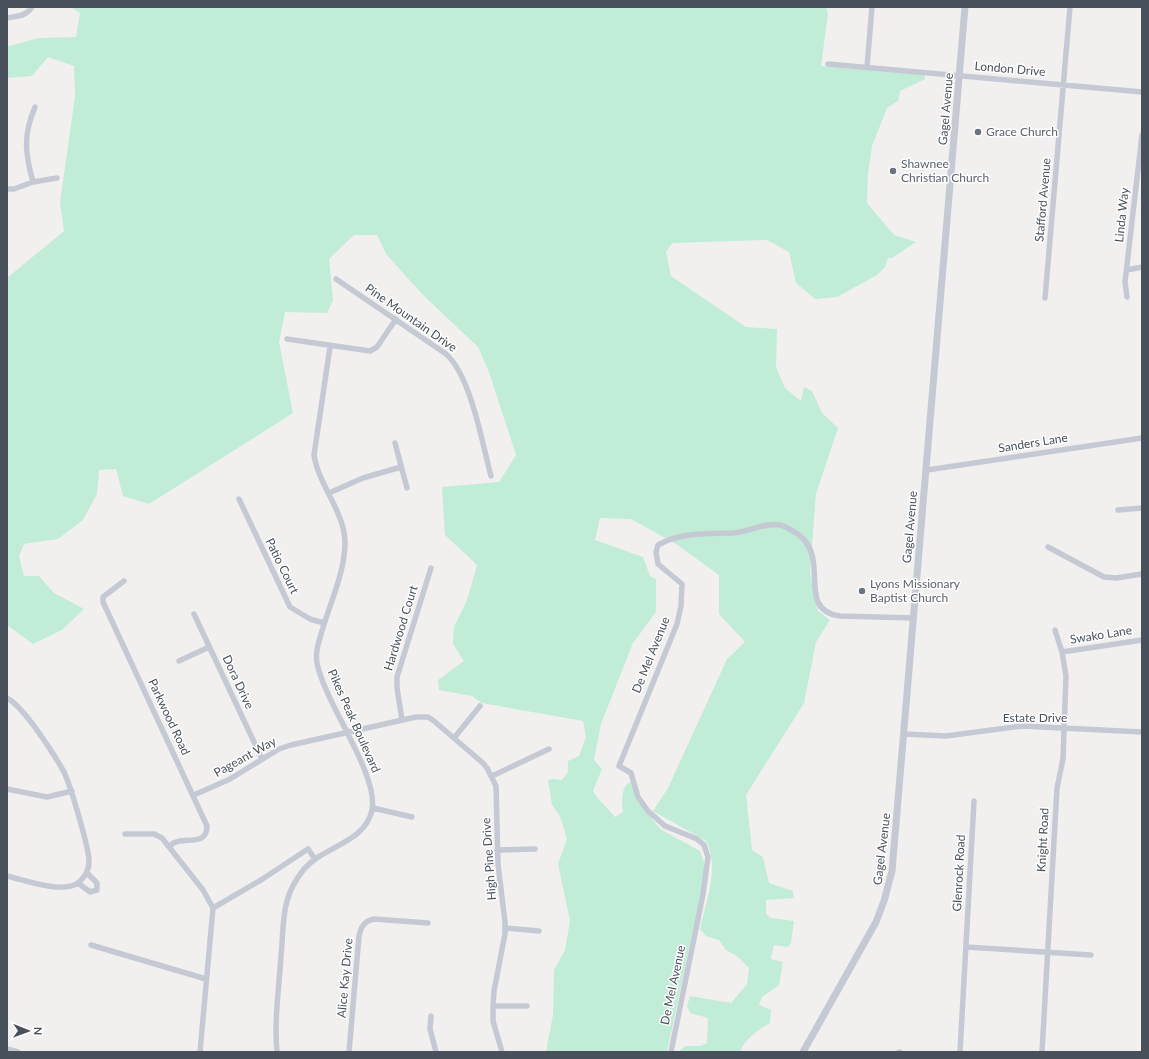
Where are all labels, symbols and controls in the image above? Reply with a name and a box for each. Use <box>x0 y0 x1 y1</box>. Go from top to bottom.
street label: London Drive <box>974 58 1046 79</box>
street label: Gagel Avenue <box>935 72 956 146</box>
place label: Grace Church <box>986 124 1058 139</box>
marker: Grace Church <box>973 127 983 137</box>
place label: Shawnee Christian Church <box>901 156 989 185</box>
street label: Stafford Avenue <box>1031 157 1054 243</box>
marker: Shawnee Christian Church <box>888 166 898 176</box>
street label: Linda Way <box>1111 186 1132 243</box>
street label: Pine Mountain Drive <box>362 280 460 355</box>
street label: Sanders Lane <box>997 430 1069 455</box>
street label: Gagel Avenue <box>899 490 920 564</box>
street label: Patio Court <box>263 535 303 597</box>
place label: Lyons Missionary Baptist Church <box>870 576 961 605</box>
street label: Hardwood Court <box>380 583 421 672</box>
marker: Lyons Missionary Baptist Church <box>857 586 867 596</box>
street label: De Mel Avenue <box>628 614 673 695</box>
street label: Swako Lane <box>1069 622 1133 647</box>
street label: Dora Drive <box>219 652 257 711</box>
street label: Pikes Peak Boulevard <box>325 667 384 775</box>
street label: Parkwood Road <box>145 676 194 757</box>
street label: Estate Drive <box>1003 710 1067 725</box>
street label: Pageant Way <box>211 733 279 780</box>
street label: Knight Road <box>1033 807 1052 873</box>
street label: Gagel Avenue <box>870 812 893 886</box>
street label: High Pine Drive <box>478 817 499 901</box>
street label: Glenrock Road <box>949 834 968 912</box>
street label: Alice Kay Drive <box>334 937 355 1019</box>
street label: De Mel Avenue <box>657 944 688 1026</box>
north arrow <box>8 1011 48 1051</box>
text: N <box>32 1027 45 1036</box>

